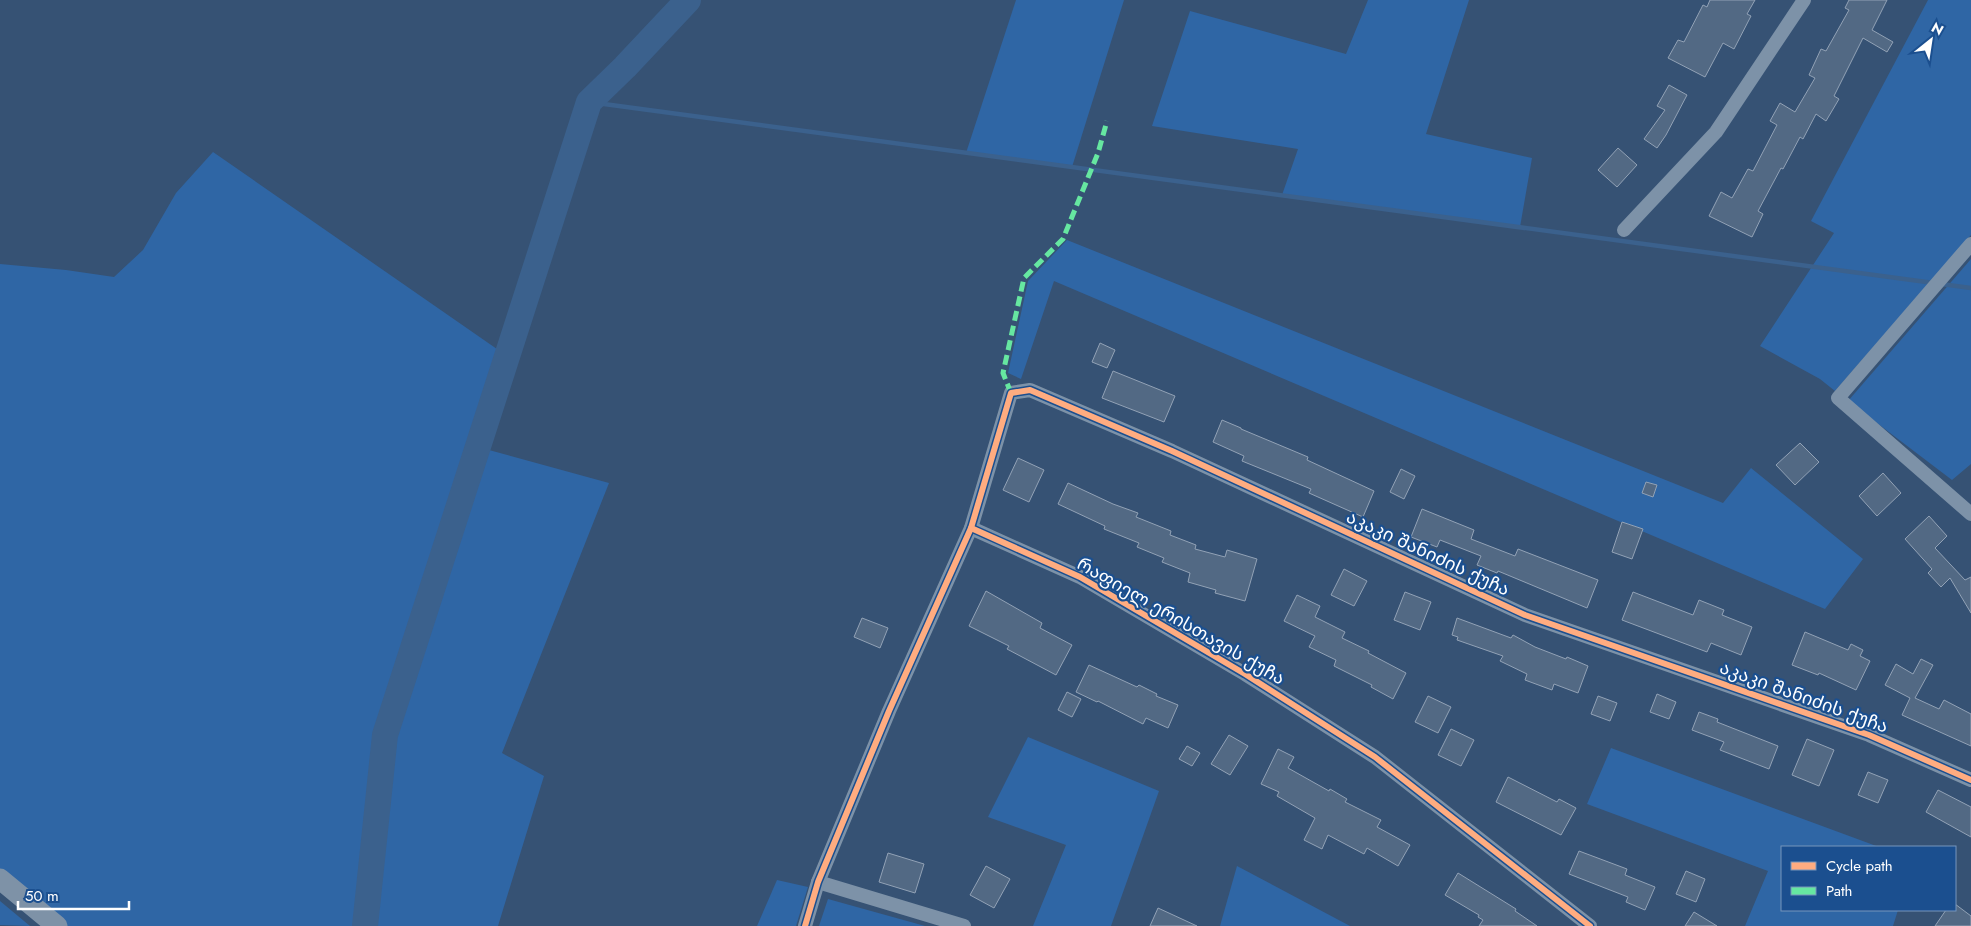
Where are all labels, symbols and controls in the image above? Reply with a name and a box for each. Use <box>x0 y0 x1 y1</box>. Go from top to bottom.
north arrow <box>1906 15 1956 65</box>
text: N <box>1928 17 1947 40</box>
street label: აკაკი შანიძის ქუჩა <box>1342 504 1514 602</box>
street label: რაფიელ ერისთავის ქუჩა <box>1072 551 1290 691</box>
street label: აკაკი შანიძის ქუჩა <box>1716 654 1892 740</box>
legend <box>1781 846 1956 911</box>
text: Cycle path <box>1826 855 1893 877</box>
scale bar <box>18 878 129 910</box>
text: Path <box>1826 880 1852 902</box>
text: 50 m <box>25 885 59 907</box>

